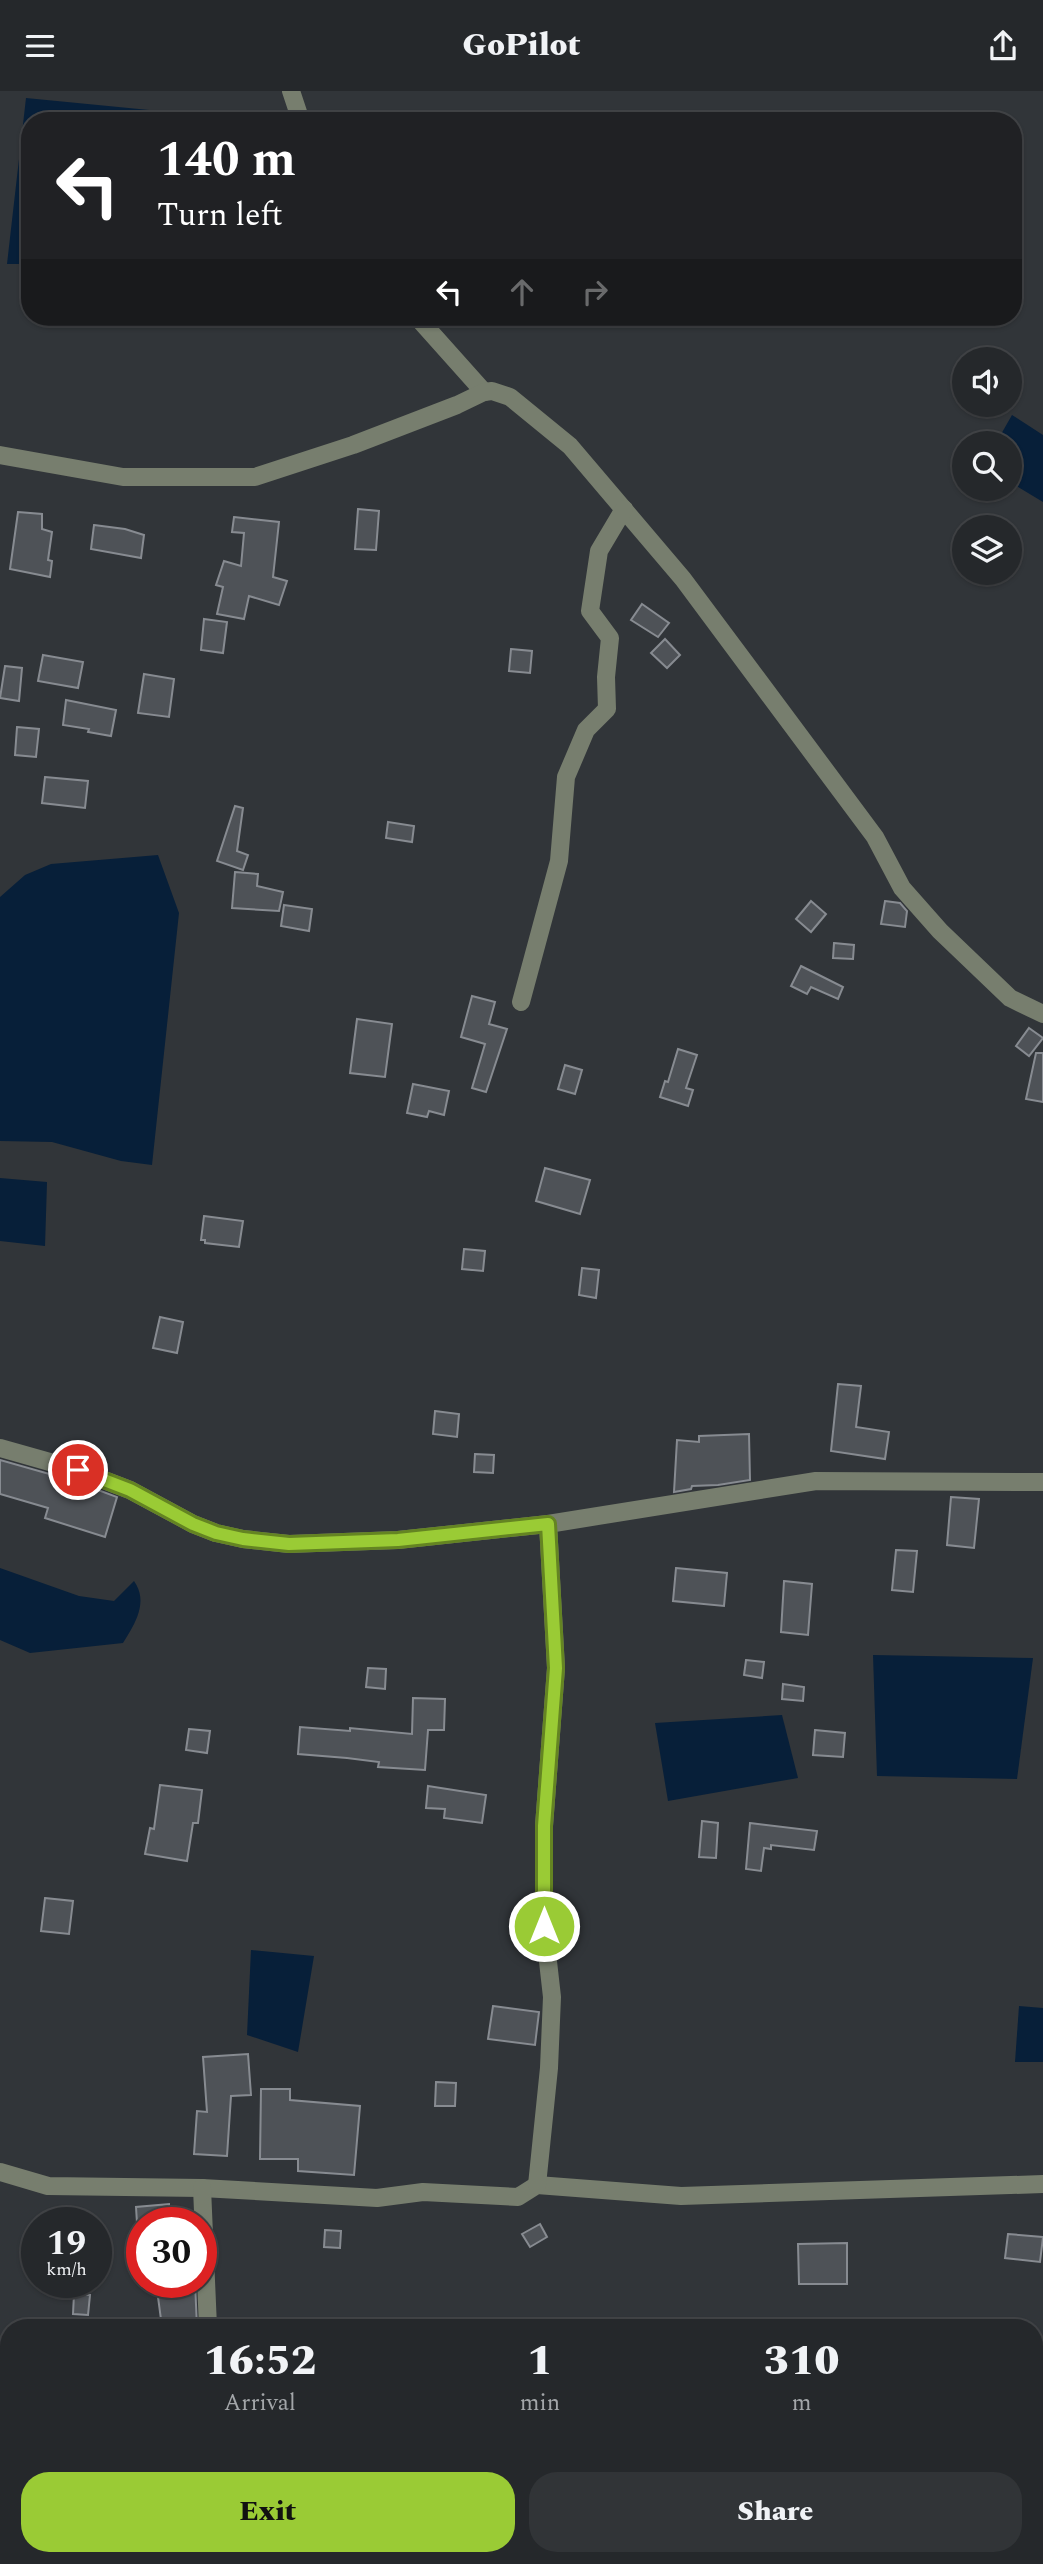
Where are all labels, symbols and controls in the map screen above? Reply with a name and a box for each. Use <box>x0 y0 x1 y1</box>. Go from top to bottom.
text: GoPilot <box>463 21 580 70</box>
icon: menu <box>21 27 59 65</box>
icon: share <box>984 27 1022 65</box>
text: 140 m <box>157 123 296 198</box>
icon: left <box>42 140 133 231</box>
text: Turn left <box>157 191 283 240</box>
icon: left <box>430 273 468 311</box>
icon: ahead <box>503 273 541 311</box>
icon: right <box>576 273 614 311</box>
map controls <box>952 347 1022 585</box>
button: sound <box>952 347 1022 417</box>
button: search <box>952 431 1022 501</box>
button: layers <box>952 515 1022 585</box>
pin <box>48 1440 108 1500</box>
icon: arrive <box>59 1451 97 1489</box>
position arrow <box>507 1889 581 1963</box>
speed limit sign: 30 <box>126 2207 217 2298</box>
text: 19 <box>47 2217 86 2270</box>
text: km/h <box>46 2256 87 2283</box>
text: 16:52 <box>204 2330 316 2393</box>
text: 1 <box>527 2330 553 2393</box>
text: 310 <box>764 2330 839 2393</box>
text: Arrival <box>224 2386 296 2421</box>
text: min <box>520 2386 560 2421</box>
text: m <box>792 2386 811 2421</box>
button: Exit <box>21 2472 515 2552</box>
button: Share <box>529 2472 1022 2552</box>

